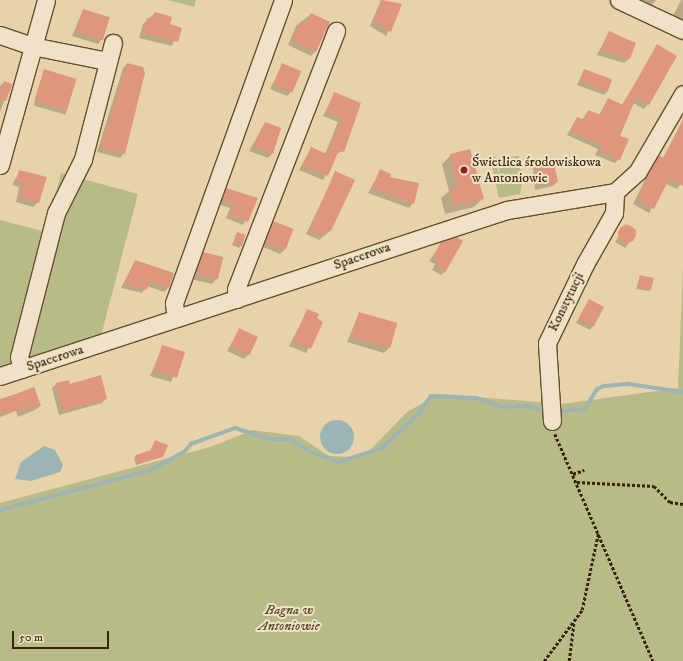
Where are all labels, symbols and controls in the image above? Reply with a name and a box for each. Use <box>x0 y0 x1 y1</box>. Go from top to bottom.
place label: Świetlica środowiskowa w Antoniowie <box>472 154 601 186</box>
marker: Świetlica środowiskowa w Antoniowie <box>459 165 469 175</box>
street label: Spacerowa <box>331 238 393 274</box>
street label: Konstytucji <box>544 270 588 334</box>
street label: Spacerowa <box>24 341 86 375</box>
park label: Bagna w Antoniowie <box>258 602 320 634</box>
scale bar <box>14 623 111 649</box>
text: 50 m <box>19 630 43 645</box>

